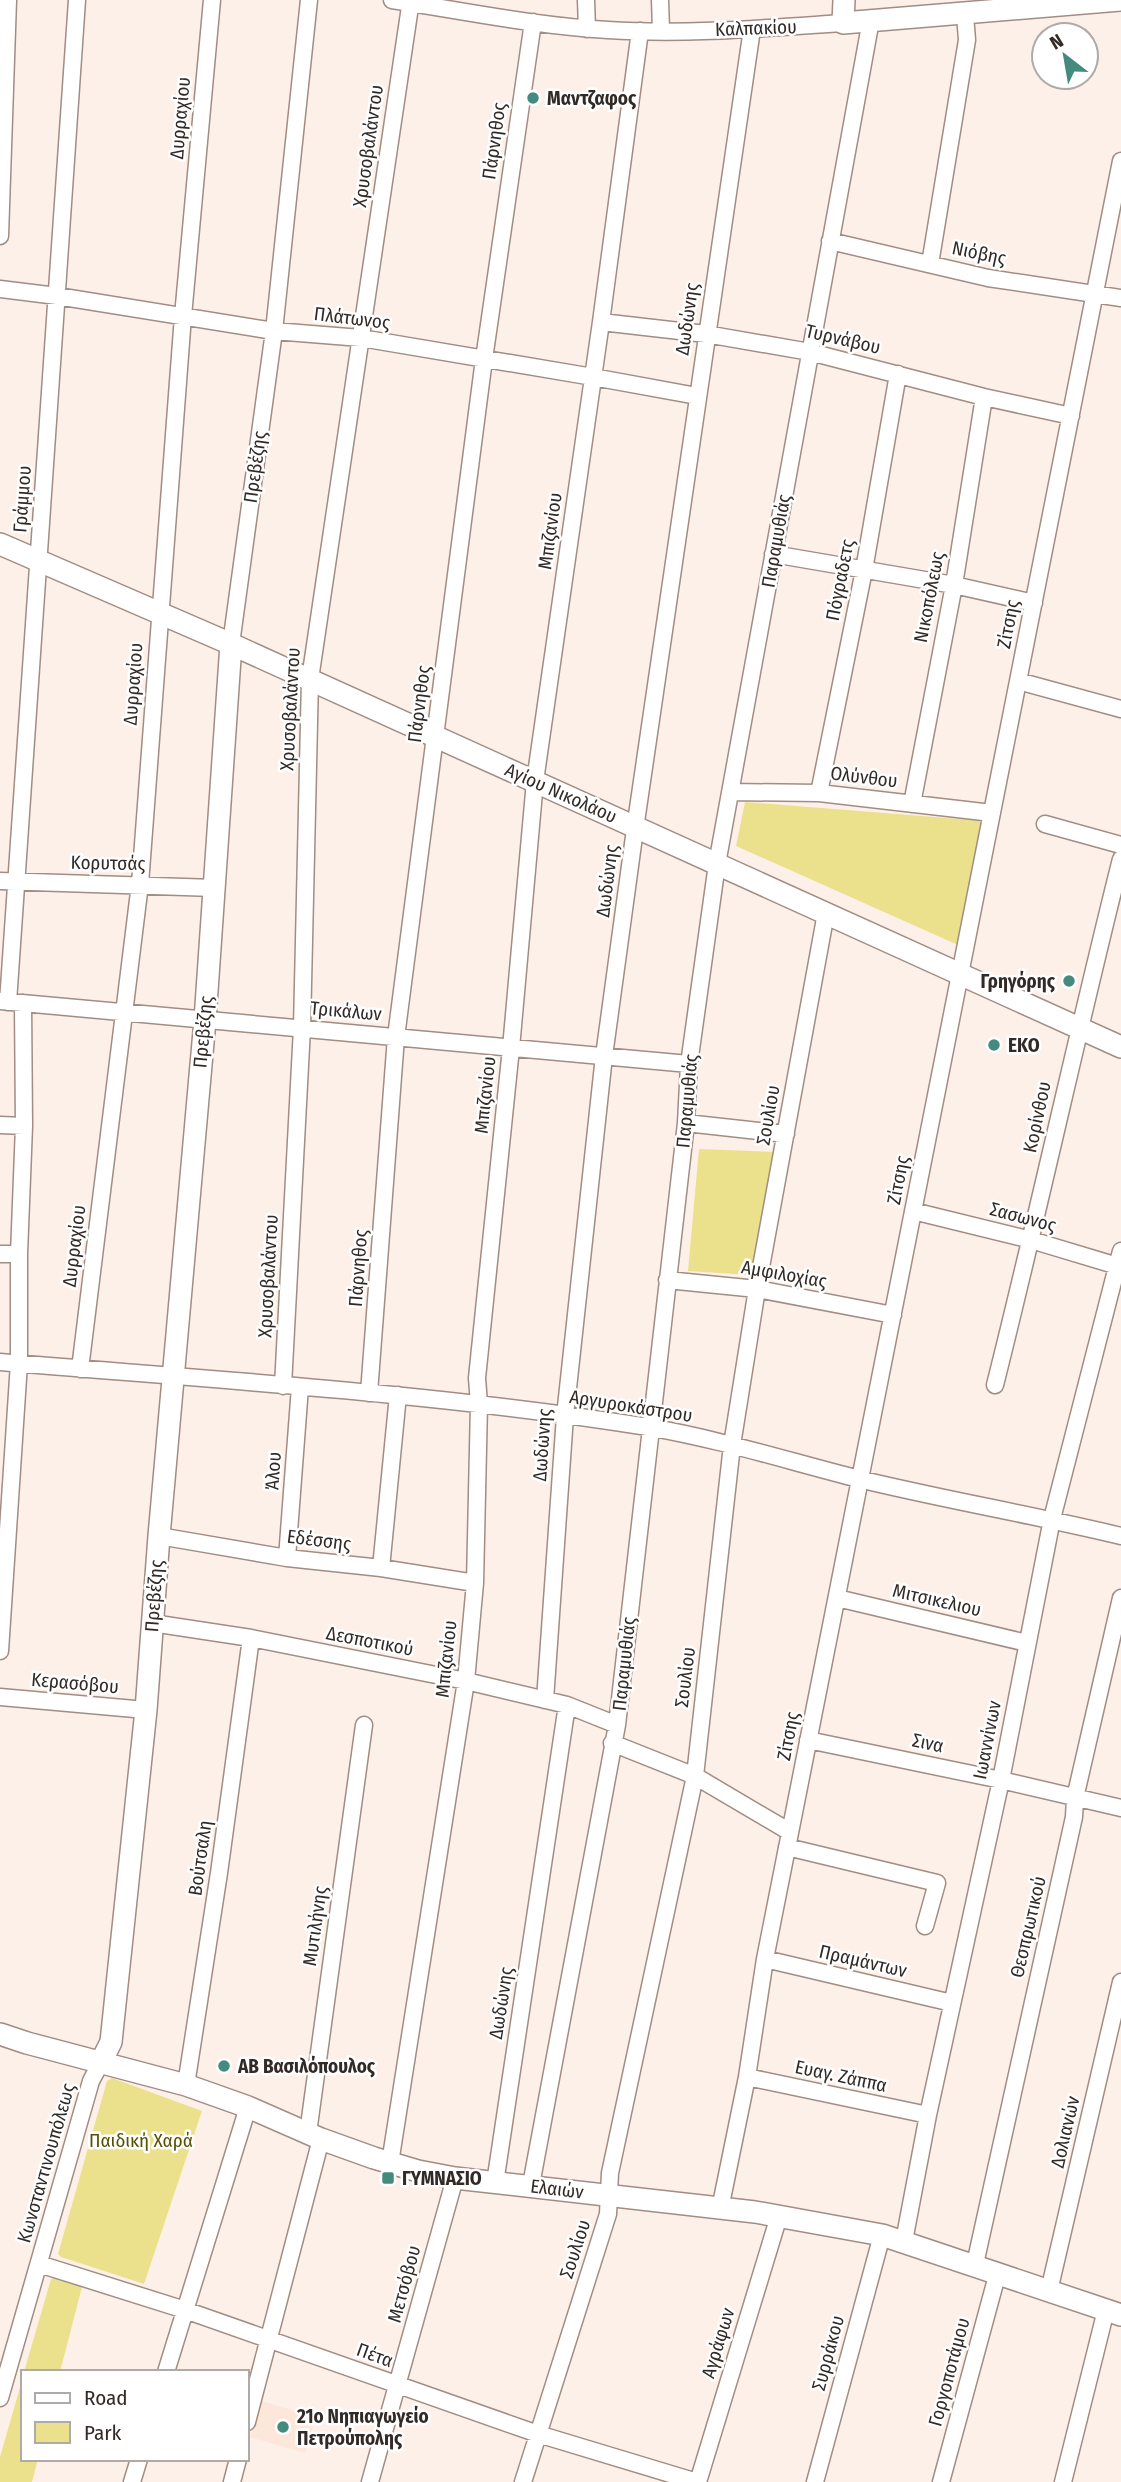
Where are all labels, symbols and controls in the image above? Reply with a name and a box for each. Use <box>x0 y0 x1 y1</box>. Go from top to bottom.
street label: Καλπακίου <box>715 15 797 41</box>
north arrow <box>1030 21 1100 91</box>
text: N <box>1046 29 1067 55</box>
street label: Δυρραχίου <box>165 76 195 160</box>
street label: Χρυσοβαλάντου <box>348 83 388 209</box>
place label: Μαντζαφος <box>547 87 637 110</box>
marker: Μαντζαφος <box>525 90 541 106</box>
street label: Πάρνηθος <box>477 101 511 181</box>
street label: Νιόβης <box>950 236 1008 270</box>
street label: Δωδώνης <box>671 281 703 357</box>
street label: Πλάτωνος <box>313 302 391 334</box>
street label: Τυρνάβου <box>803 319 883 359</box>
street label: Πρεβέζης <box>239 430 271 504</box>
street label: Γράμμου <box>8 465 36 533</box>
street label: Μπιζανίου <box>533 491 567 571</box>
street label: Παραμυθιάς <box>756 493 796 589</box>
street label: Πόγραδετς <box>821 537 859 623</box>
street label: Nικοπόλεως <box>909 550 949 644</box>
street label: Ζίτσης <box>992 598 1024 650</box>
street label: Δυρραχίου <box>119 642 147 726</box>
street label: Χρυσοβαλάντου <box>275 647 305 771</box>
street label: Πάρνηθος <box>403 664 435 744</box>
street label: Αγίου Νικολάου <box>501 758 621 828</box>
street label: Ολύνθου <box>829 761 899 793</box>
street label: Δωδώνης <box>591 843 623 919</box>
street label: Κορυτσάς <box>71 851 145 875</box>
place label: Γρηγόρης <box>981 970 1056 993</box>
marker: Γρηγόρης <box>1061 973 1077 989</box>
street label: Πρεβέζης <box>188 995 218 1069</box>
street label: Τρικάλων <box>309 996 383 1026</box>
place label: EKO <box>1008 1034 1040 1057</box>
marker: EKO <box>986 1037 1002 1053</box>
street label: Παραμυθιάς <box>671 1053 703 1149</box>
street label: Μπιζανίου <box>470 1055 500 1135</box>
street label: Κορίνθου <box>1018 1079 1056 1155</box>
street label: Σουλίου <box>751 1083 785 1147</box>
street label: Ζίτσης <box>882 1154 914 1206</box>
street label: Σασωνος <box>987 1197 1059 1237</box>
street label: Δυρραχίου <box>58 1204 90 1288</box>
street label: Χρυσοβαλάντου <box>253 1214 283 1338</box>
street label: Πάρνηθος <box>344 1228 372 1308</box>
street label: Αμφιλοχίας <box>740 1255 828 1293</box>
street label: Αργυροκάστρου <box>568 1385 694 1427</box>
street label: Δωδώνης <box>528 1408 556 1482</box>
street label: Άλου <box>260 1451 286 1491</box>
street label: Εδέσσης <box>286 1525 352 1555</box>
street label: Πρεβέζης <box>140 1559 168 1633</box>
street label: Μιτσικελιου <box>890 1579 984 1621</box>
street label: Παραμυθιάς <box>608 1616 640 1712</box>
street label: Μπιζανίου <box>431 1619 461 1699</box>
street label: Δεσποτικού <box>324 1621 416 1661</box>
street label: Σουλίου <box>670 1646 700 1708</box>
street label: Κερασόβου <box>30 1668 120 1698</box>
street label: Ιωαννίνων <box>968 1698 1006 1781</box>
street label: Ζίτσης <box>772 1710 804 1762</box>
street label: Σινα <box>910 1728 946 1758</box>
street label: Βούτσαλη <box>183 1819 217 1897</box>
street label: Θεσπρωτικού <box>1005 1874 1051 1980</box>
street label: Μυτιλήνης <box>298 1885 332 1967</box>
street label: Πραμάντων <box>817 1940 910 1982</box>
street label: Δωδώνης <box>484 1965 518 2041</box>
place label: ΑΒ Βασιλόπουλος <box>237 2055 376 2078</box>
street label: Ευαγ. Ζάππα <box>793 2055 889 2097</box>
marker: ΑΒ Βασιλόπουλος <box>216 2058 232 2074</box>
street label: Κωνσταντινουπόλεως <box>12 2081 80 2245</box>
street label: Δολιανών <box>1046 2093 1085 2170</box>
park label: Παιδική Χαρά <box>89 2129 193 2152</box>
place label: ΓΥΜΝΑΣΙΟ <box>402 2167 482 2190</box>
marker: ΓΥΜΝΑΣΙΟ <box>380 2170 396 2186</box>
street label: Ελαιών <box>529 2174 586 2204</box>
street label: Σουλίου <box>555 2217 595 2281</box>
street label: Μετσόβου <box>383 2243 425 2325</box>
street label: Αγράφων <box>696 2304 740 2381</box>
street label: Συρράκου <box>807 2313 849 2393</box>
street label: Γοργοποτάμου <box>923 2315 975 2429</box>
street label: Πέτα <box>354 2338 396 2372</box>
legend <box>21 2370 248 2461</box>
text: Road <box>84 2385 128 2411</box>
place label: 21ο Νηπιαγωγείο Πετρούπολης <box>296 2405 429 2450</box>
marker: 21ο Νηπιαγωγείο Πετρούπολης <box>275 2419 291 2435</box>
text: Park <box>84 2420 122 2446</box>

